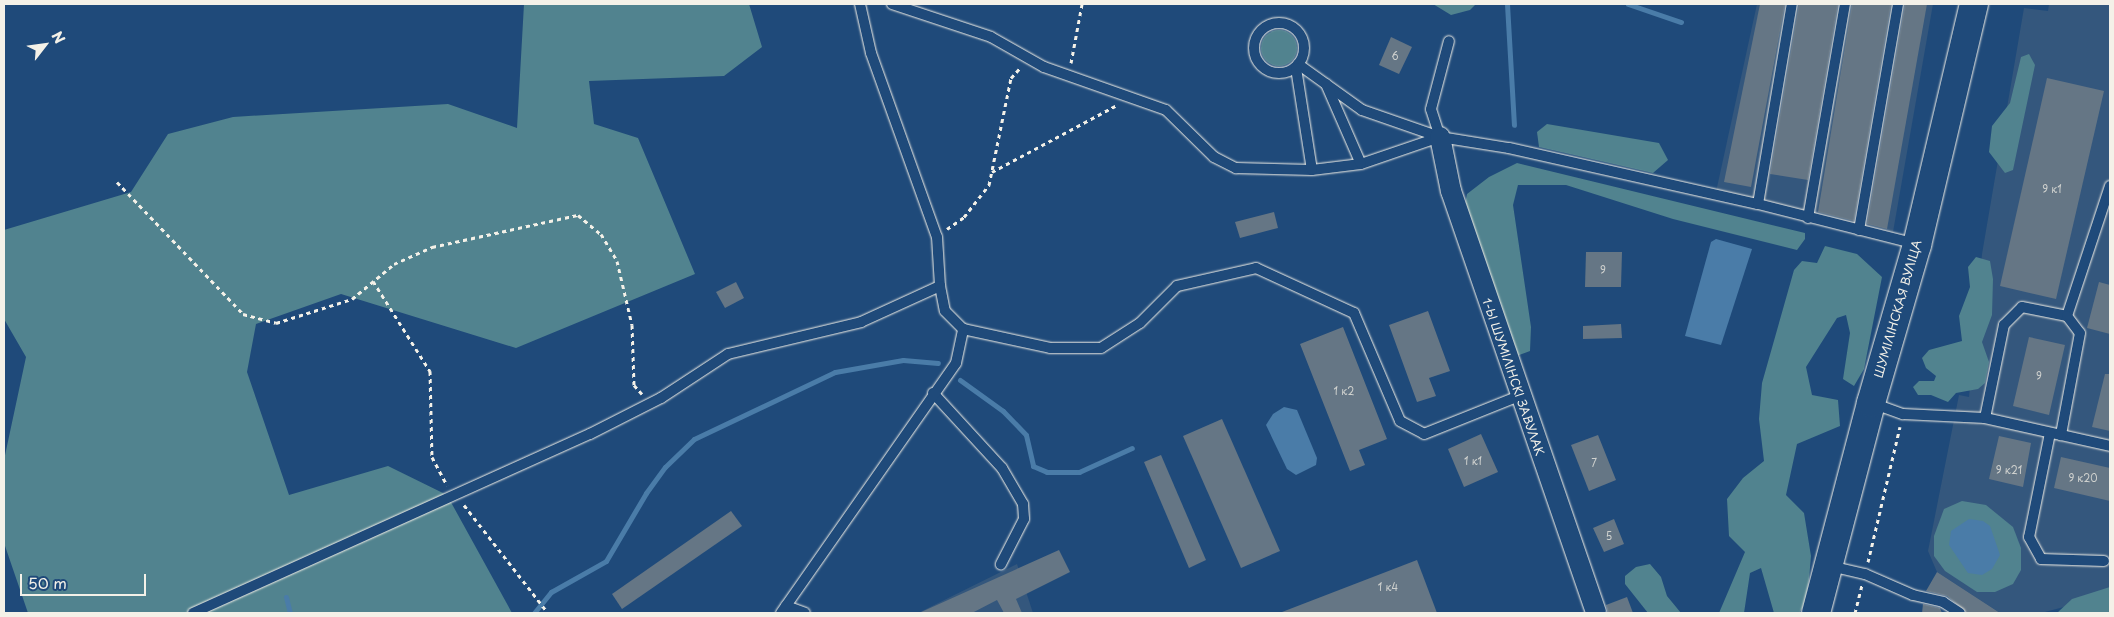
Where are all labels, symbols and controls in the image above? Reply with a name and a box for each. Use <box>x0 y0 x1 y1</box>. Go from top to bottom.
north arrow <box>20 20 70 70</box>
text: N <box>47 27 70 47</box>
house number: 6 <box>1391 50 1399 62</box>
house number: 9 к1 <box>2042 183 2062 195</box>
street label: ШУМІЛІНСКАЯ ВУЛІЦА <box>1871 238 1925 380</box>
house number: 9 <box>1600 264 1606 276</box>
street label: 1-Ы ШУМІЛІНСКІ ЗАВУЛАК <box>1479 296 1547 458</box>
house number: 9 <box>2036 370 2042 382</box>
house number: 1 к2 <box>1334 385 1354 397</box>
house number: 1 к1 <box>1464 455 1482 467</box>
house number: 7 <box>1591 457 1597 469</box>
house number: 9 к21 <box>1996 464 2022 476</box>
house number: 9 к20 <box>2068 472 2098 484</box>
house number: 5 <box>1606 530 1612 542</box>
scale bar <box>22 564 149 596</box>
text: 50 m <box>28 571 67 594</box>
house number: 1 к4 <box>1378 581 1398 593</box>

